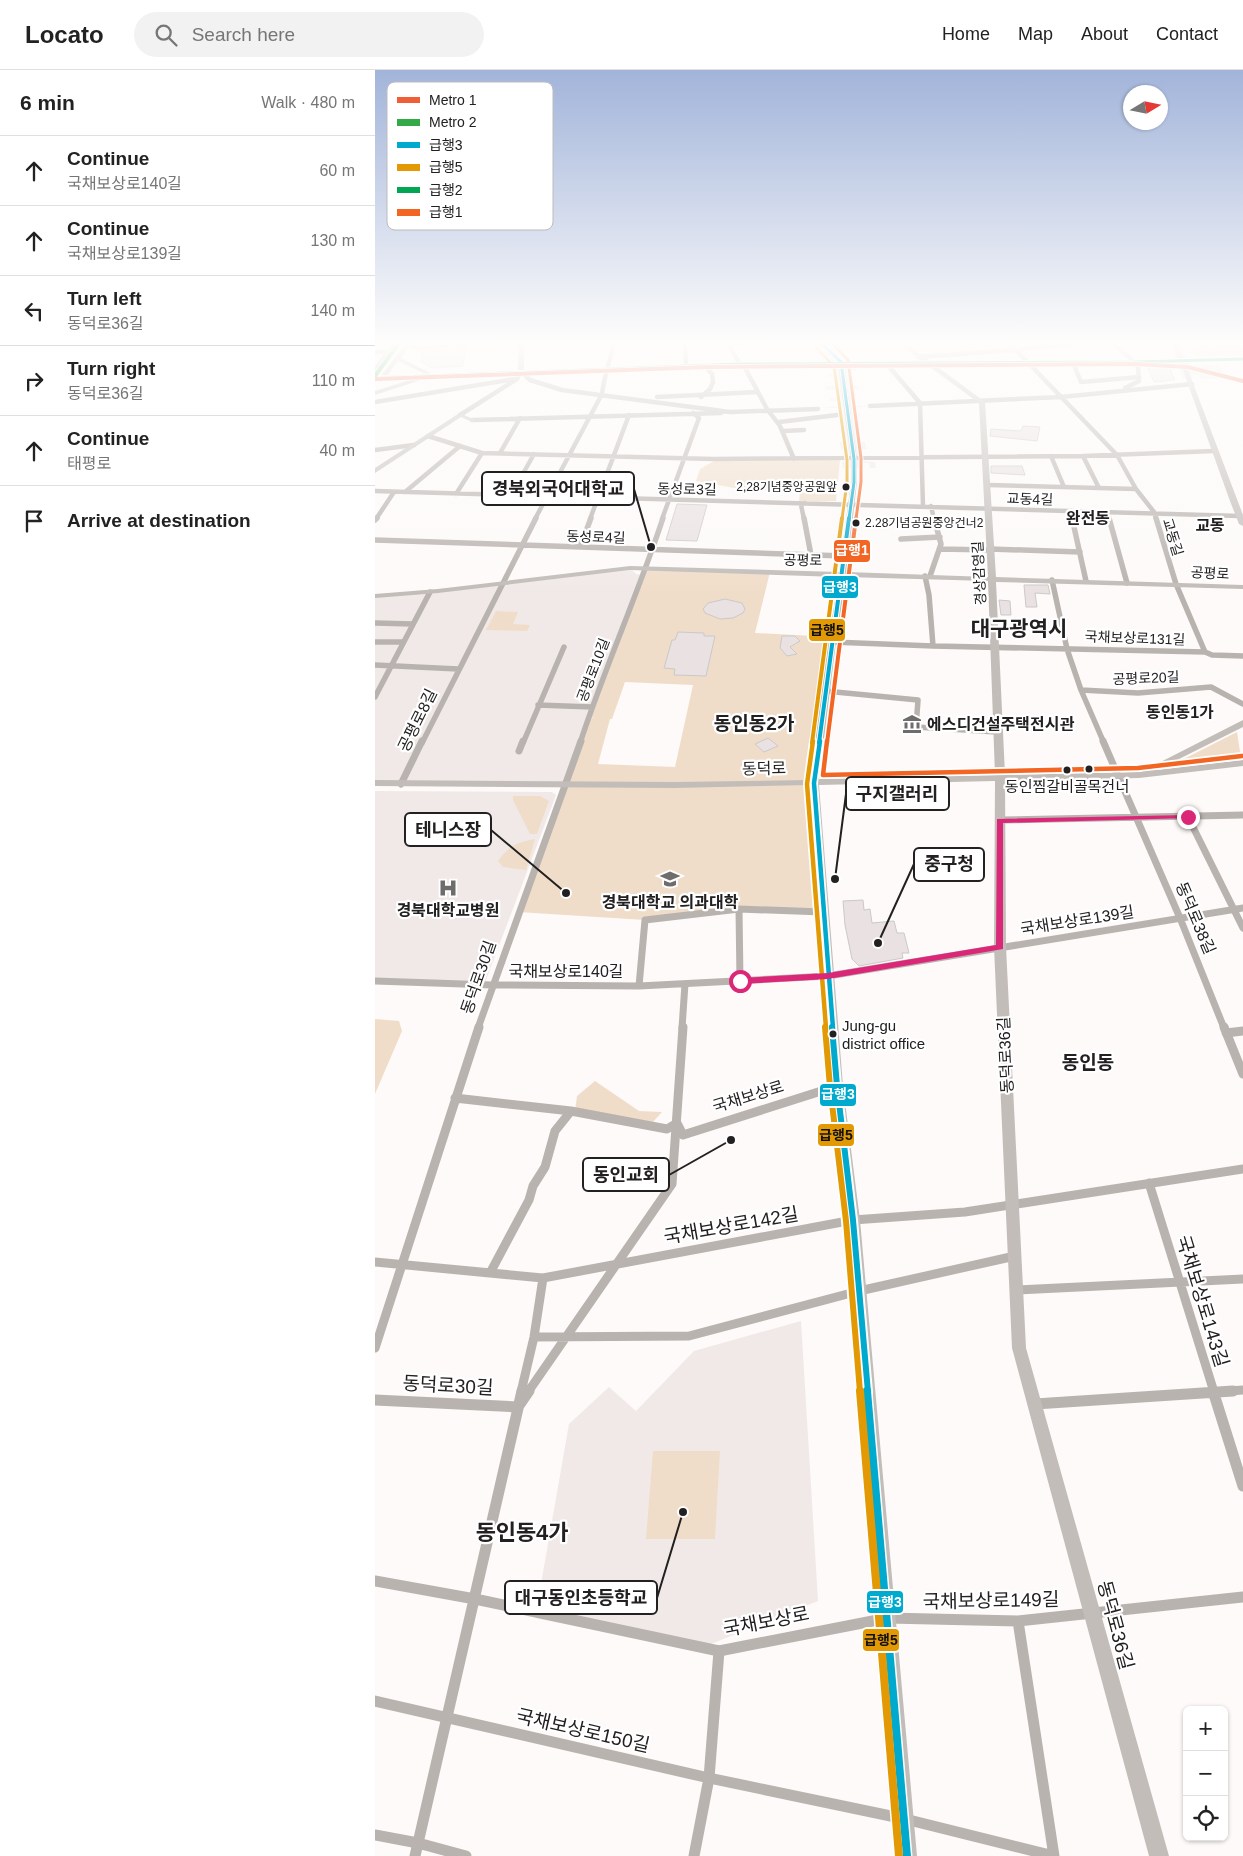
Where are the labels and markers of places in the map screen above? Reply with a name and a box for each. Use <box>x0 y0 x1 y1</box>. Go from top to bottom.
callout: 경북외국어대학교 <box>482 472 634 505</box>
place label: 2,28기념중앙공원앞 <box>736 480 837 494</box>
marker: 2,28기념중앙공원앞 <box>841 482 851 492</box>
place label: 2.28기념공원중앙건너2 <box>865 516 984 530</box>
marker: 2.28기념공원중앙건너2 <box>851 518 861 528</box>
museum icon: 에스디건설주택전시관 <box>901 713 923 735</box>
place label: 에스디건설주택전시관 <box>927 716 1074 733</box>
unlabelled marker <box>1084 764 1094 774</box>
marker: 동인찜갈비골목건너 <box>1062 765 1072 775</box>
callout: 구지갤러리 <box>846 777 949 810</box>
place label: 동인찜갈비골목건너 <box>1005 778 1129 795</box>
callout: 테니스장 <box>405 813 491 846</box>
callout: 중구청 <box>914 848 984 881</box>
school or university icon: 경북대학교 의과대학 <box>659 868 681 890</box>
hospital icon: 경북대학교병원 <box>437 877 459 899</box>
place label: 경북대학교 의과대학 <box>602 893 739 911</box>
place label: 경북대학교병원 <box>396 901 500 919</box>
place label: Jung-gu district office <box>842 1017 925 1052</box>
marker: Jung-gu district office <box>828 1029 838 1039</box>
callout: 동인교회 <box>583 1158 669 1191</box>
callout: 대구동인초등학교 <box>505 1581 657 1614</box>

